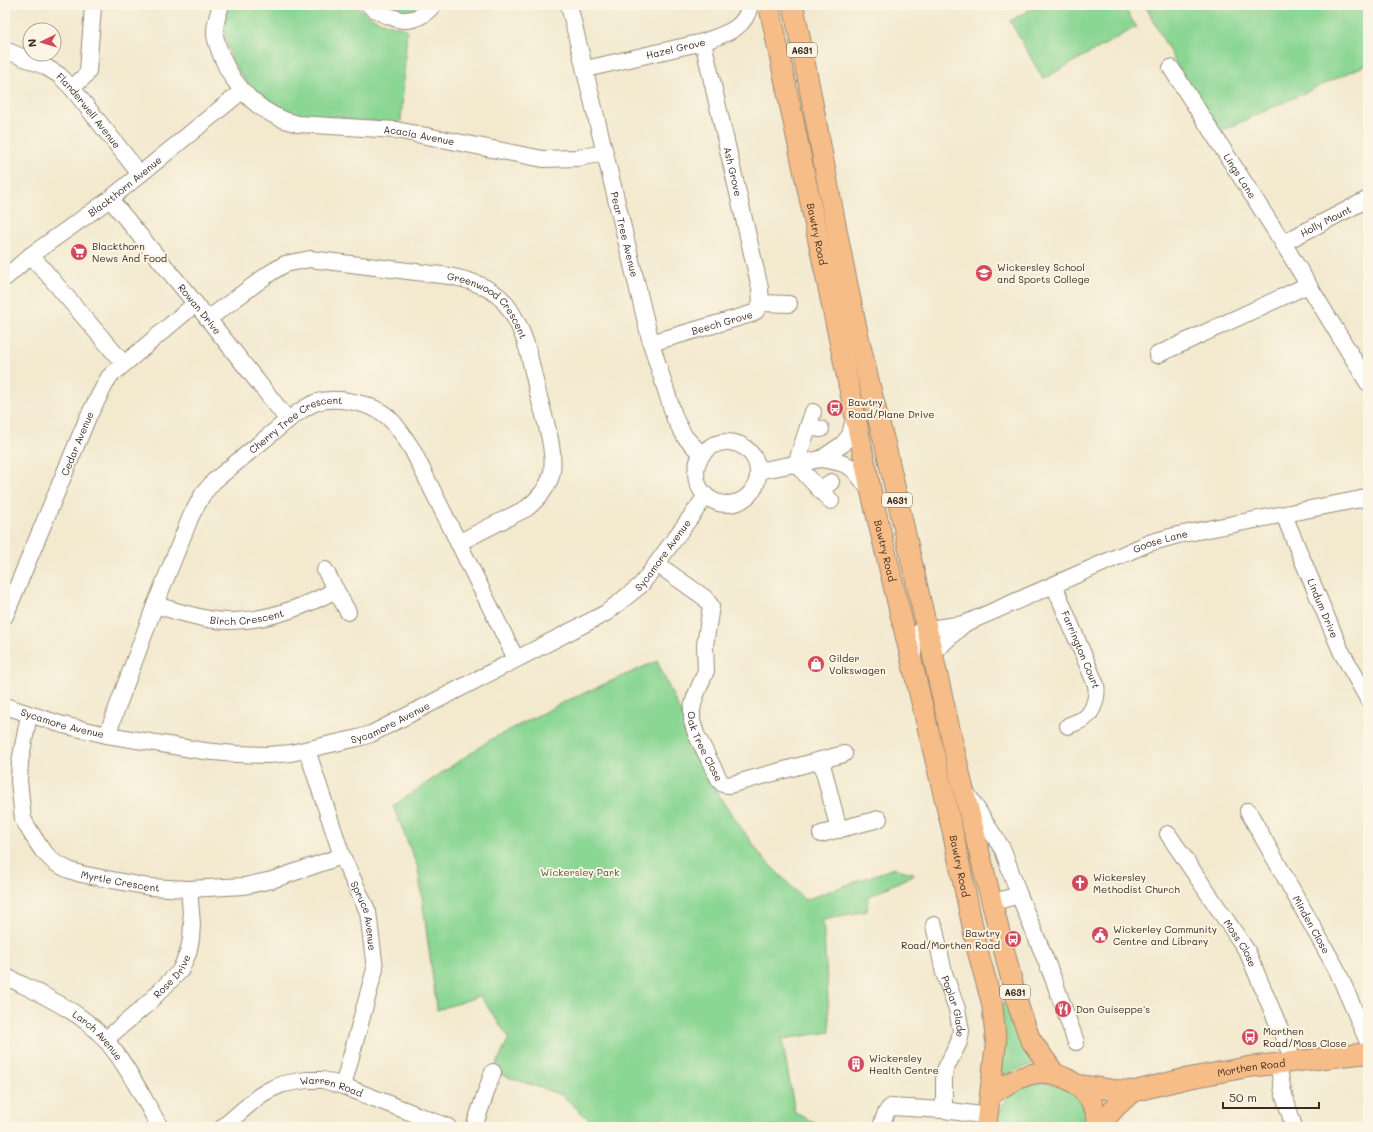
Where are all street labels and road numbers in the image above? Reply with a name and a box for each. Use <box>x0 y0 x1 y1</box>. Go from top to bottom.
street label: Hazel Grove <box>644 35 707 62</box>
road number: A631 <box>787 43 817 57</box>
street label: Flanderwell Avenue <box>53 69 124 151</box>
street label: Acacia Avenue <box>383 122 456 148</box>
street label: Ash Grove <box>720 145 746 198</box>
street label: Lings Lane <box>1220 151 1260 201</box>
street label: Blackthorn Avenue <box>85 153 165 220</box>
street label: Pear Tree Avenue <box>608 190 642 279</box>
street label: Bawtry Road <box>804 202 830 266</box>
street label: Holly Mount <box>1298 202 1354 240</box>
street label: Greenwood Crescent <box>446 269 531 341</box>
street label: Rowan Drive <box>175 281 225 337</box>
street label: Beech Grove <box>690 307 754 338</box>
street label: Cherry Tree Crescent <box>246 393 343 457</box>
street label: Cedar Avenue <box>57 409 97 478</box>
road number: A631 <box>882 493 912 507</box>
street label: Sycamore Avenue <box>632 516 694 594</box>
street label: Bawtry Road <box>871 518 899 583</box>
street label: Goose Lane <box>1131 526 1189 556</box>
street label: Lindum Drive <box>1304 576 1342 640</box>
street label: Birch Crescent <box>209 606 285 628</box>
street label: Farrington Court <box>1059 608 1103 689</box>
street label: Sycamore Avenue <box>349 698 432 746</box>
street label: Sycamore Avenue <box>19 705 105 741</box>
street label: Oak Tree Close <box>685 711 726 784</box>
street label: Bawtry Road <box>946 834 973 898</box>
street label: Myrtle Crescent <box>80 867 160 895</box>
street label: Spruce Avenue <box>348 879 380 951</box>
street label: Minden Close <box>1290 893 1333 956</box>
street label: Moss Close <box>1221 916 1260 969</box>
street label: Rose Drive <box>150 952 194 1001</box>
street label: Poplar Glade <box>938 973 968 1038</box>
road number: A631 <box>1000 985 1030 999</box>
street label: Larch Avenue <box>70 1007 126 1063</box>
street label: Morthen Road <box>1216 1056 1286 1080</box>
street label: Warren Road <box>299 1073 365 1100</box>

